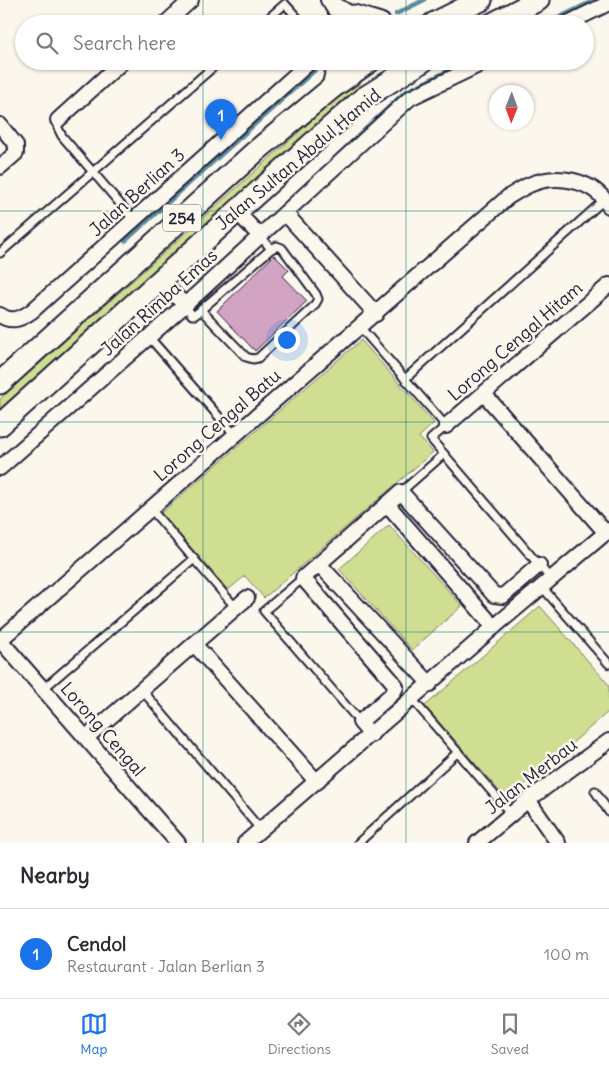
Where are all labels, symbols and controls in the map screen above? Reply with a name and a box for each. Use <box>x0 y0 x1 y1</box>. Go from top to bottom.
search box <box>15 15 594 70</box>
icon: search <box>33 29 61 57</box>
text: Search here <box>73 31 176 55</box>
street label: Jalan Sultan Abdul Hamid <box>211 83 386 235</box>
north arrow <box>489 85 534 130</box>
pin: 1 <box>205 99 237 140</box>
street label: Jalan Berlian 3 <box>85 143 189 241</box>
road number: 254 <box>163 204 201 232</box>
street label: Jalan Rimba Emas <box>96 244 222 360</box>
street label: Lorong Cengal Hitam <box>443 276 587 406</box>
your location <box>274 327 300 353</box>
street label: Lorong Cengal Batu <box>149 364 285 486</box>
street label: Lorong Cengal <box>56 677 150 781</box>
street label: Jalan Merbau <box>480 733 582 819</box>
text: Nearby <box>20 862 90 889</box>
text: Cendol <box>67 932 126 956</box>
text: 1 <box>33 944 39 964</box>
text: 100 m <box>544 944 589 964</box>
text: Restaurant · Jalan Berlian 3 <box>67 956 265 976</box>
tab: Map <box>80 1010 108 1058</box>
tab: Directions <box>268 1010 331 1058</box>
tab: Saved <box>491 1010 529 1058</box>

